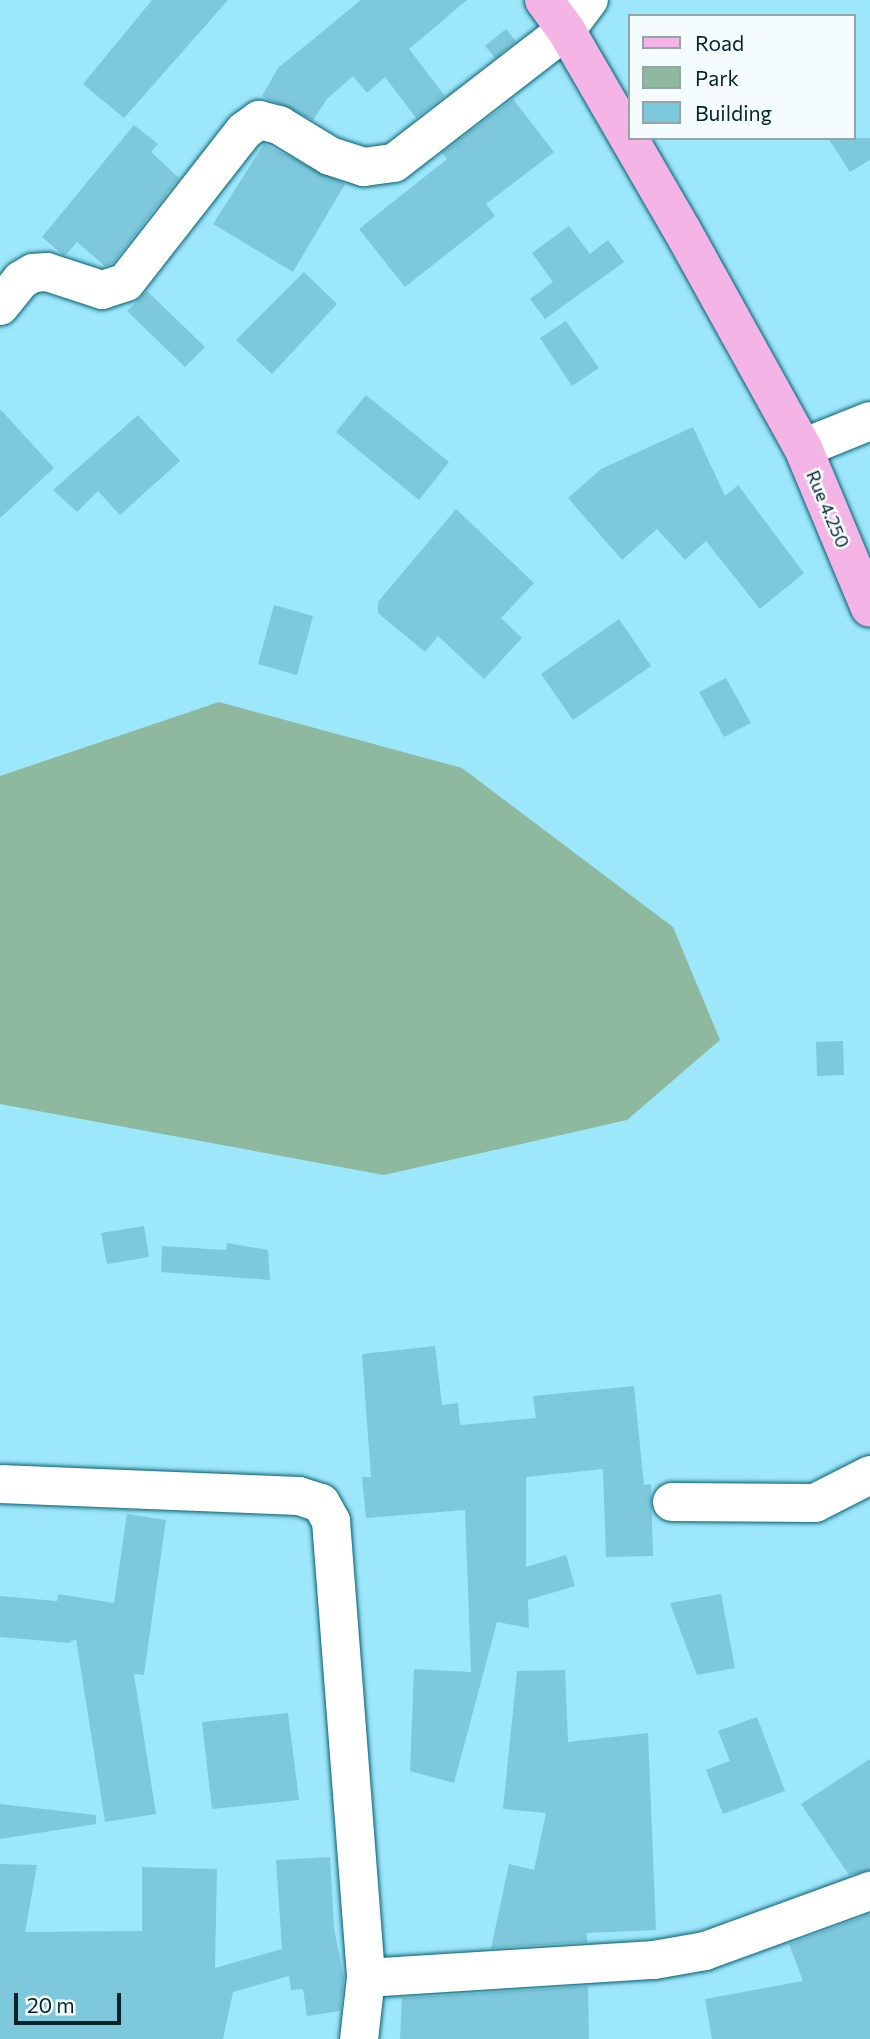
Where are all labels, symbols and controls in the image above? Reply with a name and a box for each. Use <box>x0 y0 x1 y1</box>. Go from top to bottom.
legend <box>628 14 856 140</box>
text: Road <box>695 30 744 55</box>
text: Park <box>695 65 739 90</box>
text: Building <box>695 100 772 125</box>
street label: Rue 4.250 <box>802 467 854 551</box>
scale bar <box>18 1980 124 2024</box>
text: 20 m <box>27 1992 75 2017</box>

